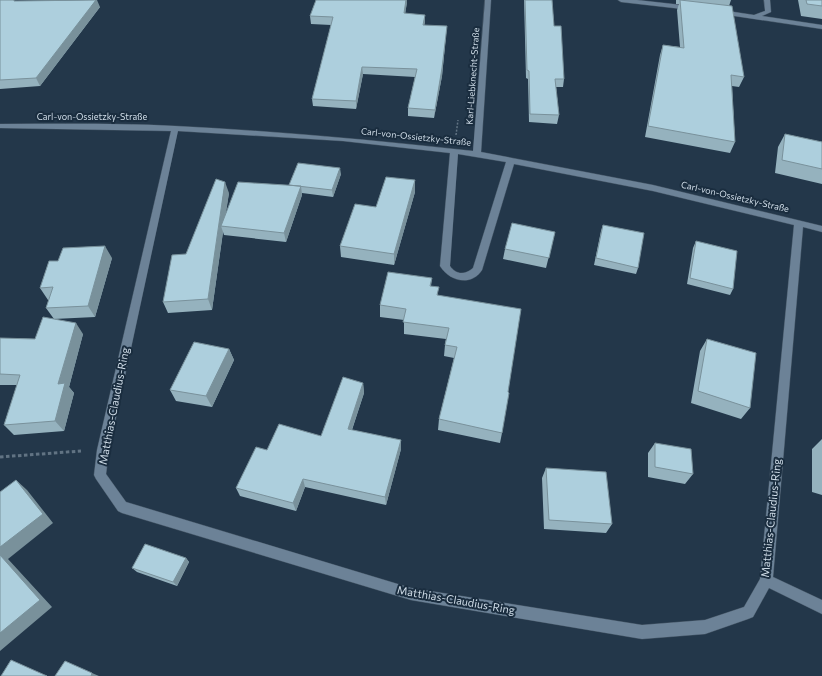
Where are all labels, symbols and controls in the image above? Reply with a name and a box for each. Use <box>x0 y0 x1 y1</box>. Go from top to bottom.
street label: Karl-Liebknecht-Straße <box>464 27 481 125</box>
street label: Carl-von-Ossietzky-Straße <box>37 111 148 122</box>
street label: Carl-von-Ossietzky-Straße <box>360 125 472 148</box>
street label: Carl-von-Ossietzky-Straße <box>680 179 791 214</box>
street label: Matthias-Claudius-Ring <box>96 346 131 466</box>
street label: Matthias-Claudius-Ring <box>758 458 783 578</box>
street label: Matthias-Claudius-Ring <box>396 583 516 616</box>

